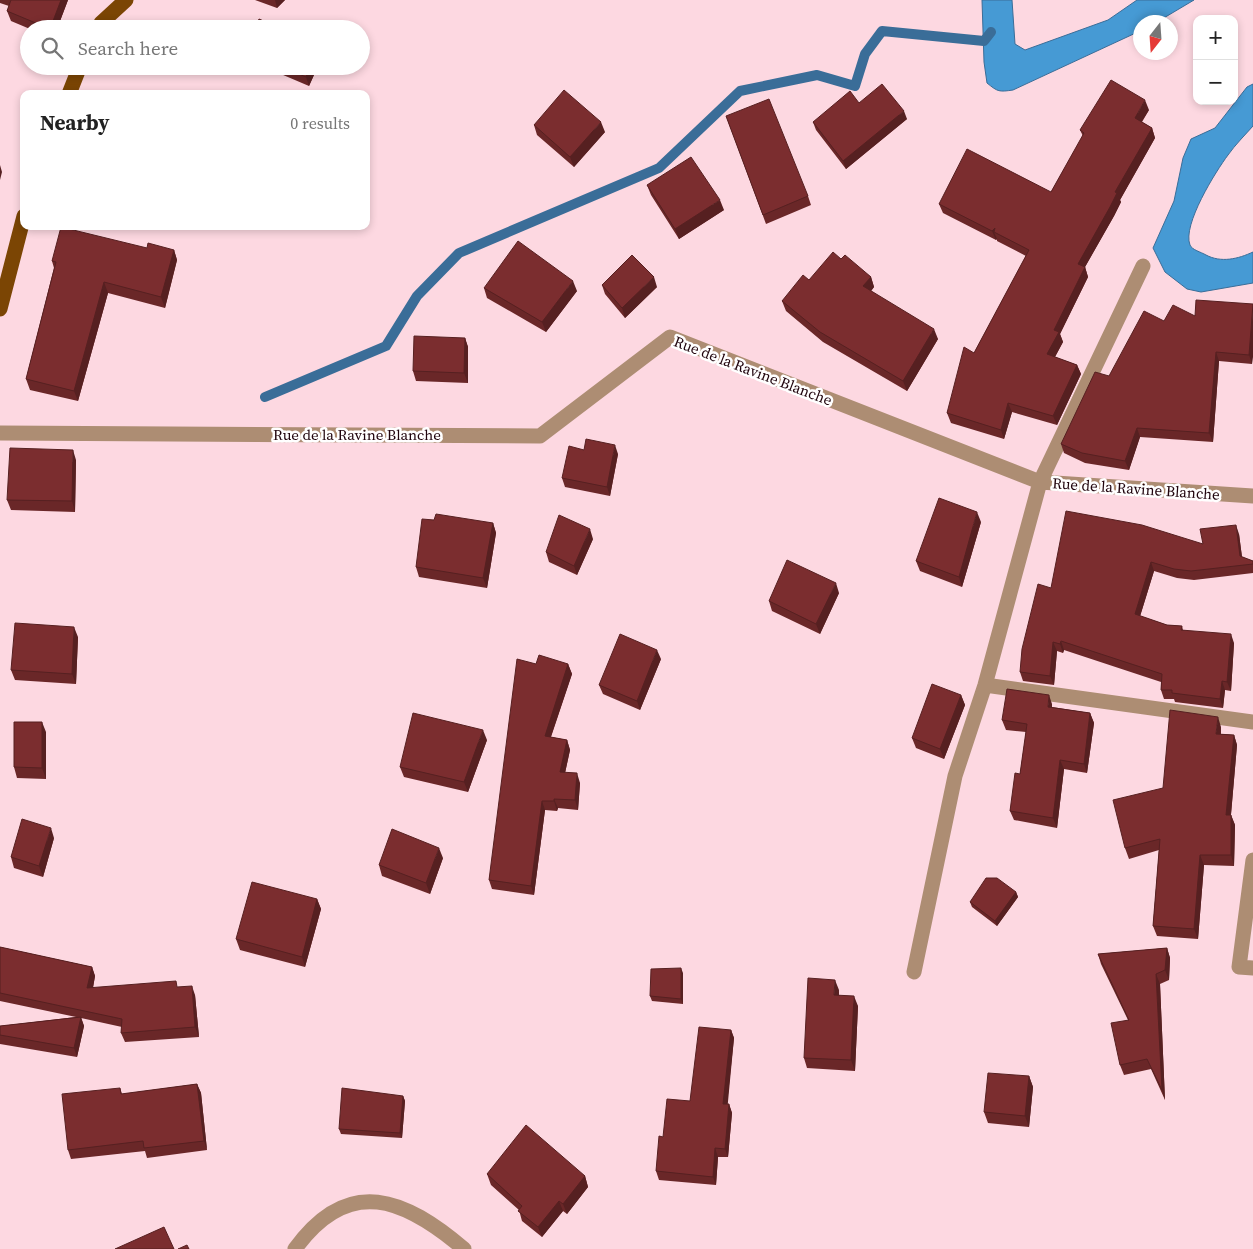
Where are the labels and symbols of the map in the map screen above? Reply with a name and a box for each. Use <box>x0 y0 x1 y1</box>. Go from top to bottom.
north arrow <box>1133 15 1178 60</box>
street label: Rue de la Ravine Blanche <box>671 331 836 411</box>
street label: Rue de la Ravine Blanche <box>273 424 441 445</box>
street label: Rue de la Ravine Blanche <box>1052 472 1221 505</box>

